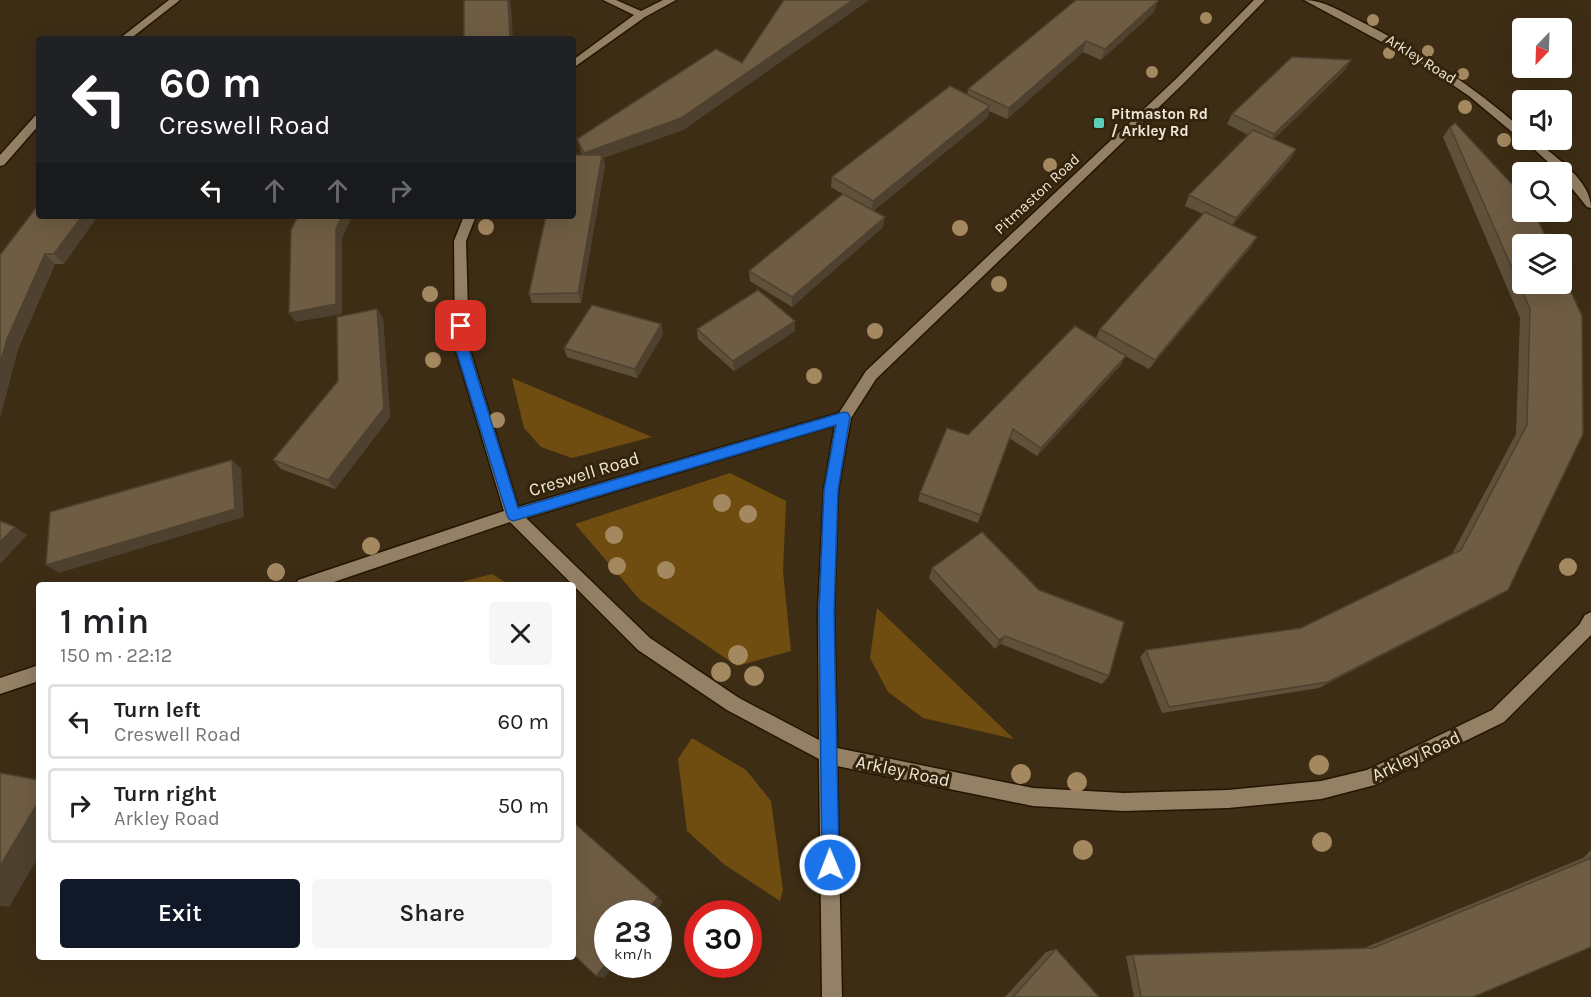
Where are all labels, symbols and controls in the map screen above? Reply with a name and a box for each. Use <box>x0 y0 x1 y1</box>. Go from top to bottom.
north arrow <box>1512 18 1572 78</box>
map controls <box>1512 18 1572 294</box>
street label: Arkley Road <box>1383 30 1459 88</box>
text: 60 m <box>159 58 262 108</box>
icon: left <box>60 60 138 138</box>
button: sound <box>1512 90 1572 150</box>
place label: Pitmaston Rd / Arkley Rd <box>1111 105 1208 140</box>
text: Creswell Road <box>159 109 330 141</box>
marker: Pitmaston Rd / Arkley Rd <box>1092 116 1106 130</box>
street label: Pitmaston Road <box>991 150 1083 238</box>
button: search <box>1512 162 1572 222</box>
icon: left <box>195 174 228 207</box>
icon: ahead <box>258 174 291 207</box>
icon: ahead <box>321 174 354 207</box>
icon: right <box>384 174 417 207</box>
button: layers <box>1512 234 1572 294</box>
pin <box>435 300 486 351</box>
icon: arrive <box>444 309 477 342</box>
street label: Creswell Road <box>526 447 642 501</box>
text: 1 min <box>60 600 149 642</box>
button: close <box>489 602 552 665</box>
text: 150 m · 22:12 <box>60 644 172 667</box>
text: Turn left <box>114 697 201 723</box>
icon: left <box>63 705 96 738</box>
text: 60 m <box>498 709 549 735</box>
text: Creswell Road <box>114 723 241 746</box>
street label: Arkley Road <box>1368 726 1464 786</box>
street label: Arkley Road <box>854 750 952 792</box>
text: Turn right <box>114 781 217 807</box>
icon: right <box>63 789 96 822</box>
text: 50 m <box>498 793 549 819</box>
text: Arkley Road <box>114 807 220 830</box>
position arrow <box>798 833 862 897</box>
button: Exit <box>60 879 300 948</box>
button: Share <box>312 879 552 948</box>
speed limit sign: 30 <box>684 900 762 978</box>
text: 23 <box>615 914 651 950</box>
text: km/h <box>614 945 652 963</box>

